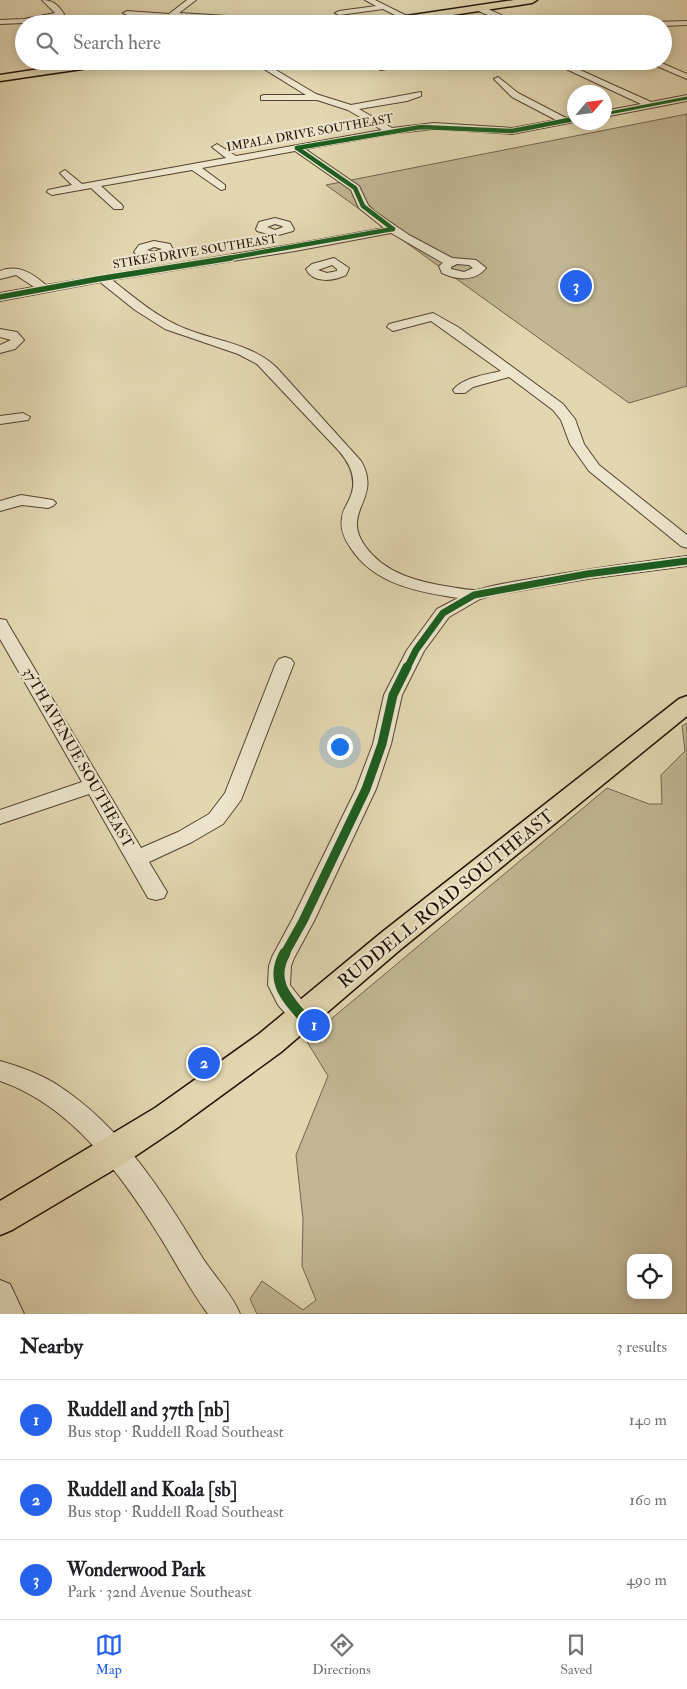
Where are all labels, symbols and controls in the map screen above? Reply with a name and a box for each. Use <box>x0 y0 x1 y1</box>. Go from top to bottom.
search box <box>15 15 672 70</box>
icon: search <box>33 29 61 57</box>
text: Search here <box>73 31 161 55</box>
north arrow <box>567 85 612 130</box>
street label: IMPALA DRIVE SOUTHEAST <box>225 111 395 155</box>
street label: STIKES DRIVE SOUTHEAST <box>112 232 278 272</box>
pin: 3 <box>560 267 592 305</box>
street label: 37TH AVENUE SOUTHEAST <box>18 664 138 852</box>
your location <box>327 734 353 760</box>
street label: RUDDELL ROAD SOUTHEAST <box>333 804 559 993</box>
pin: 1 <box>298 1006 330 1044</box>
pin: 2 <box>188 1044 220 1082</box>
map controls <box>627 1254 672 1299</box>
button: locate <box>627 1254 672 1299</box>
text: Nearby <box>20 1333 83 1360</box>
text: 3 results <box>616 1337 667 1357</box>
text: Ruddell and 37th [nb] <box>67 1398 230 1422</box>
text: 1 <box>33 1410 39 1430</box>
text: 140 m <box>629 1410 667 1430</box>
text: Bus stop · Ruddell Road Southeast <box>67 1422 284 1442</box>
text: Ruddell and Koala [sb] <box>67 1478 237 1502</box>
text: 2 <box>32 1490 40 1510</box>
text: 160 m <box>629 1490 667 1510</box>
text: Bus stop · Ruddell Road Southeast <box>67 1502 284 1522</box>
text: Wonderwood Park <box>67 1558 206 1582</box>
text: 3 <box>33 1570 39 1590</box>
text: 490 m <box>626 1570 667 1590</box>
text: Park · 32nd Avenue Southeast <box>67 1582 252 1602</box>
tab: Map <box>95 1631 123 1678</box>
tab: Directions <box>312 1631 371 1678</box>
tab: Saved <box>560 1631 592 1678</box>

